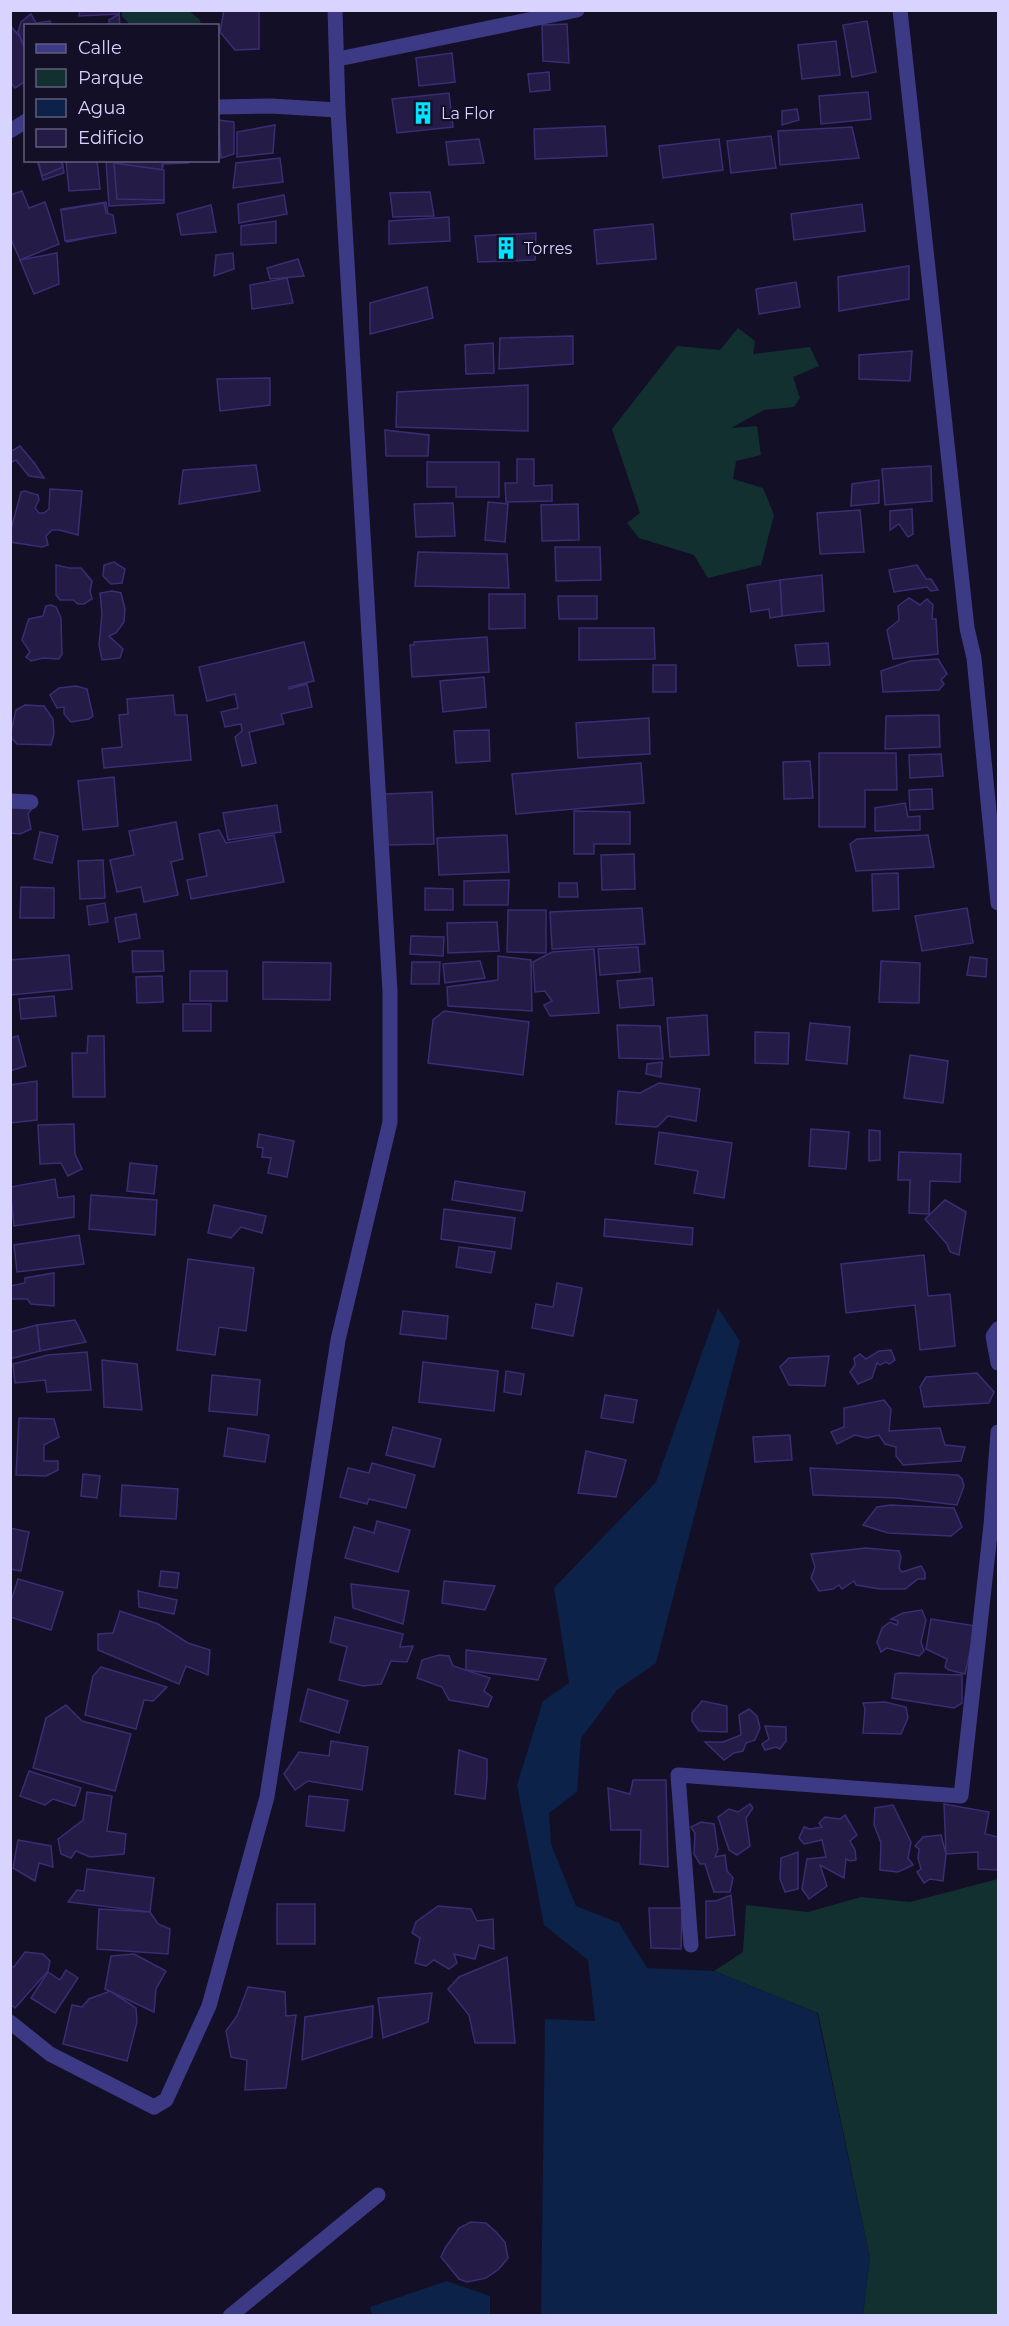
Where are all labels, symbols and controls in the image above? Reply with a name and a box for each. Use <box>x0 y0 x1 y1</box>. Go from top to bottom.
legend <box>24 24 219 162</box>
text: Calle <box>78 37 122 59</box>
text: Parque <box>78 67 144 89</box>
text: Agua <box>78 97 126 119</box>
building icon: La Flor <box>410 100 436 126</box>
place label: La Flor <box>441 104 495 123</box>
text: Edificio <box>78 127 144 149</box>
building icon: Torres <box>493 235 519 261</box>
place label: Torres <box>524 239 573 258</box>

